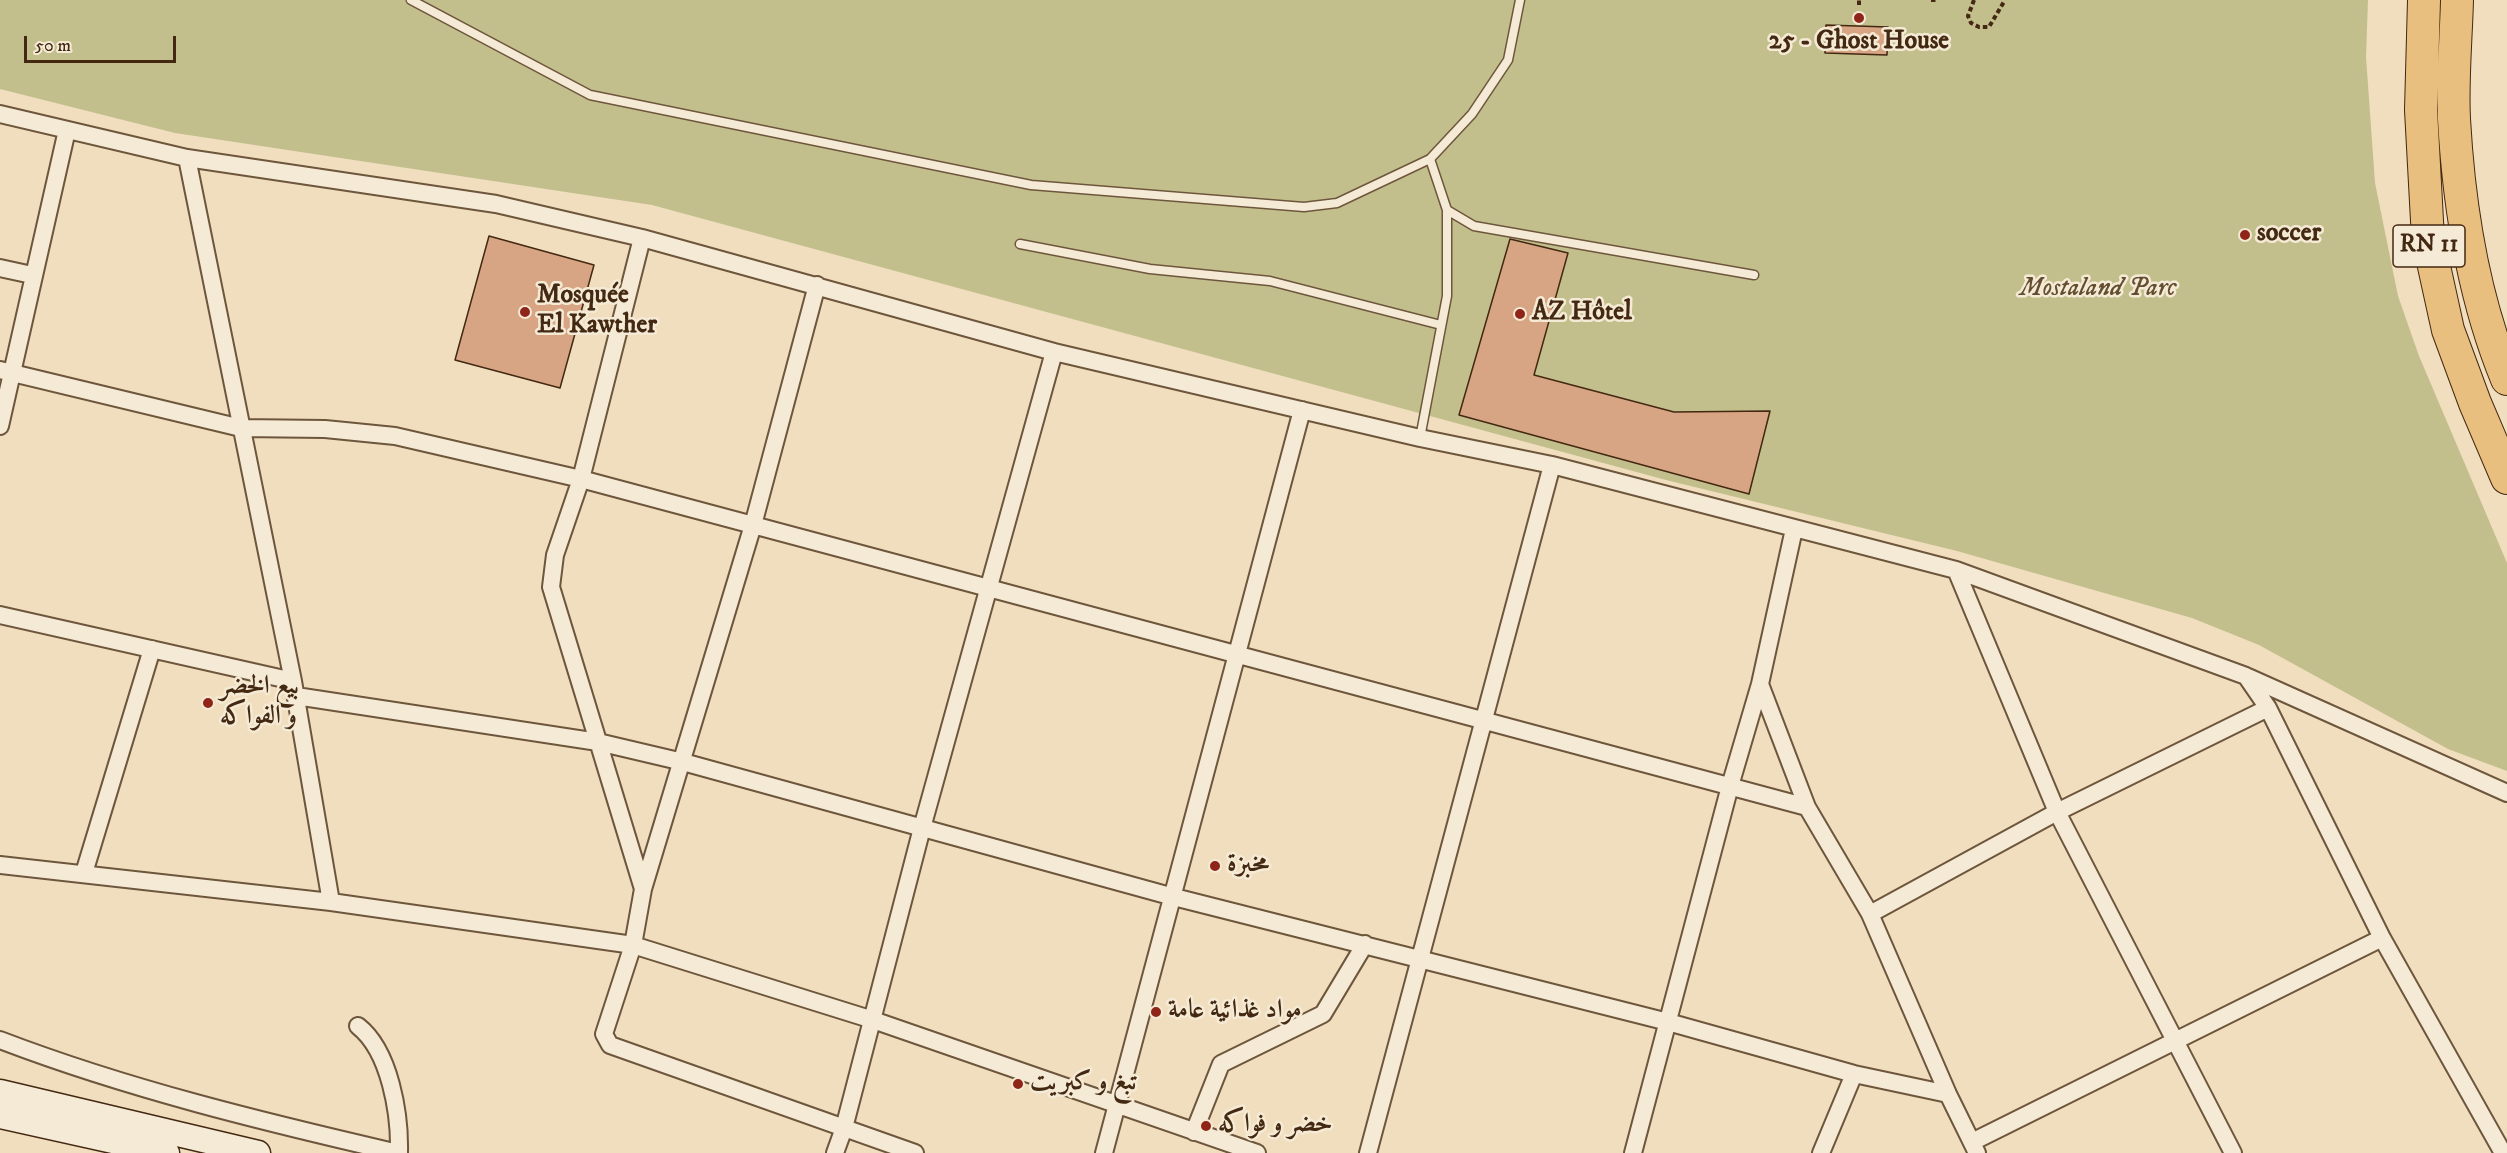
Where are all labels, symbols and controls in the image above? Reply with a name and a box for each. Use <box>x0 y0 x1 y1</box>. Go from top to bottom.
marker: 25 - Ghost House <box>1852 11 1866 25</box>
scale bar <box>27 24 178 62</box>
place label: 25 - Ghost House <box>1769 27 1949 59</box>
text: 50 m <box>35 35 71 57</box>
place label: soccer <box>2257 219 2321 251</box>
road number: RN 11 <box>2393 225 2465 267</box>
marker: soccer <box>2238 228 2252 242</box>
park label: Mostaland Parc <box>2020 274 2176 306</box>
place label: Mosquée El Kawther <box>537 281 657 342</box>
place label: AZ Hôtel <box>1532 298 1632 330</box>
marker: Mosquée El Kawther <box>518 305 532 319</box>
marker: AZ Hôtel <box>1513 307 1527 321</box>
place label: بيع الخضر و الفواكه <box>220 672 299 734</box>
marker: بيع الخضر و الفواكه <box>201 696 215 710</box>
place label: مخبزة <box>1227 850 1269 882</box>
marker: مخبزة <box>1208 859 1222 873</box>
place label: مواد غذائية عامة <box>1168 996 1302 1028</box>
marker: مواد غذائية عامة <box>1149 1005 1163 1019</box>
place label: تبغ و كبريت <box>1030 1068 1138 1100</box>
marker: تبغ و كبريت <box>1011 1077 1025 1091</box>
place label: خضر و فواكه <box>1218 1110 1333 1142</box>
marker: خضر و فواكه <box>1199 1119 1213 1133</box>

